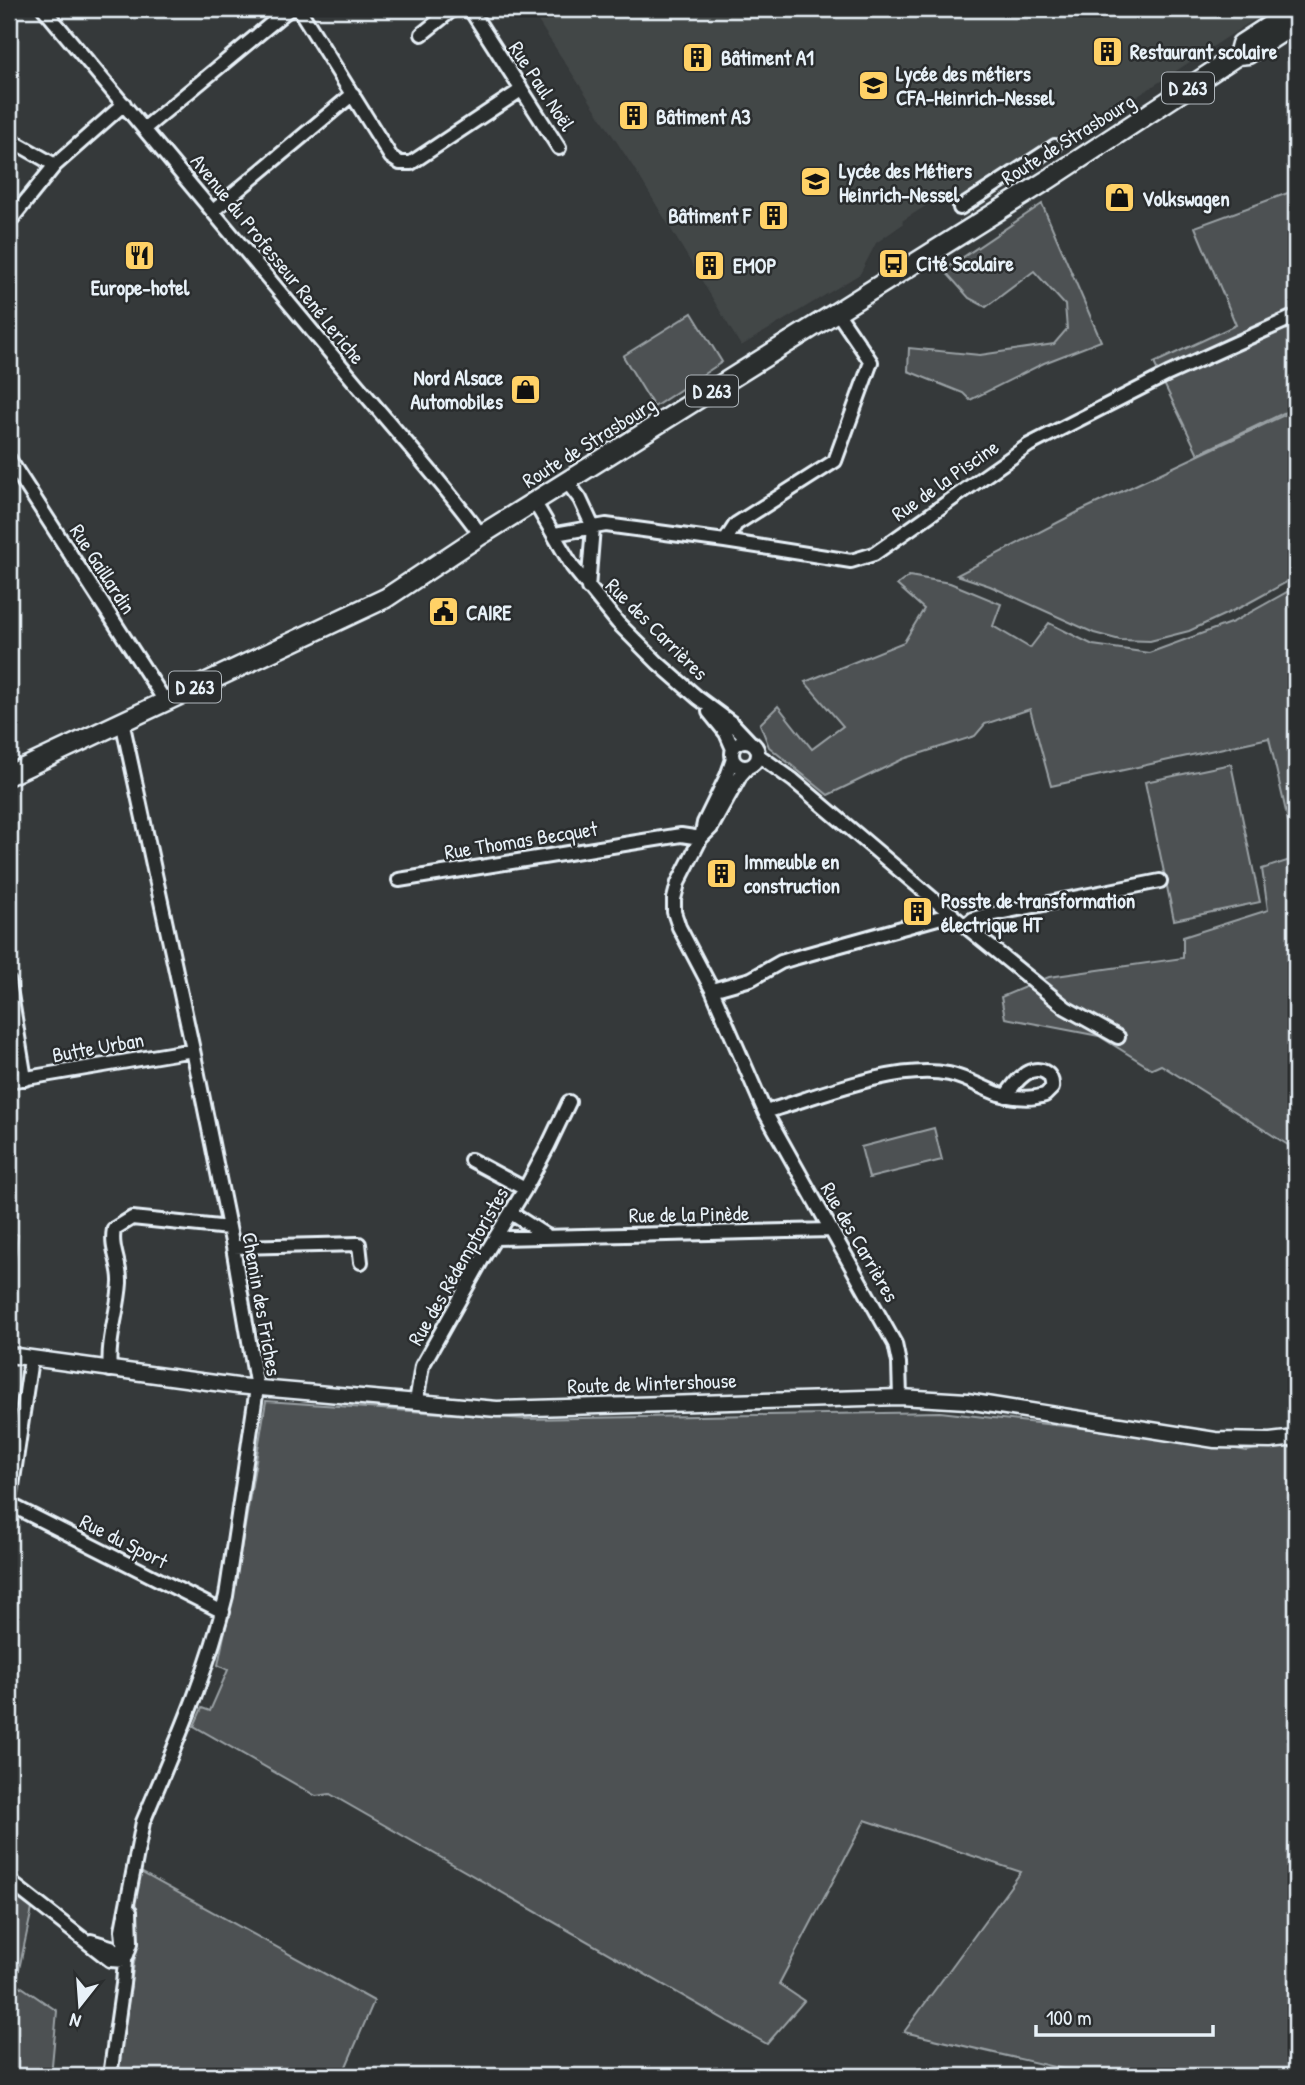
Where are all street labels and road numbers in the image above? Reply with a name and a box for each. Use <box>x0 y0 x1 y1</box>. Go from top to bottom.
street label: Rue Paul Noël <box>502 35 582 137</box>
road number: D 263 <box>1162 72 1214 104</box>
street label: Route de Strasbourg <box>996 86 1140 192</box>
street label: Avenue du Professeur René Leriche <box>184 148 372 370</box>
road number: D 263 <box>686 376 738 406</box>
street label: Route de Strasbourg <box>517 389 661 495</box>
street label: Rue de la Piscine <box>886 432 1004 528</box>
street label: Rue Gaillardin <box>63 518 143 620</box>
street label: Rue des Carrières <box>599 571 715 687</box>
road number: D 263 <box>169 672 221 702</box>
street label: Rue Thomas Becquet <box>442 813 600 866</box>
street label: Butte Urban <box>50 1025 146 1069</box>
street label: Rue des Carrières <box>814 1177 906 1307</box>
street label: Rue des Rédemptoristes <box>401 1181 515 1351</box>
street label: Rue de la Pinède <box>629 1198 749 1230</box>
street label: Chemin des Friches <box>235 1230 289 1378</box>
street label: Route de Wintershouse <box>567 1366 737 1400</box>
street label: Rue du Sport <box>75 1507 174 1576</box>

